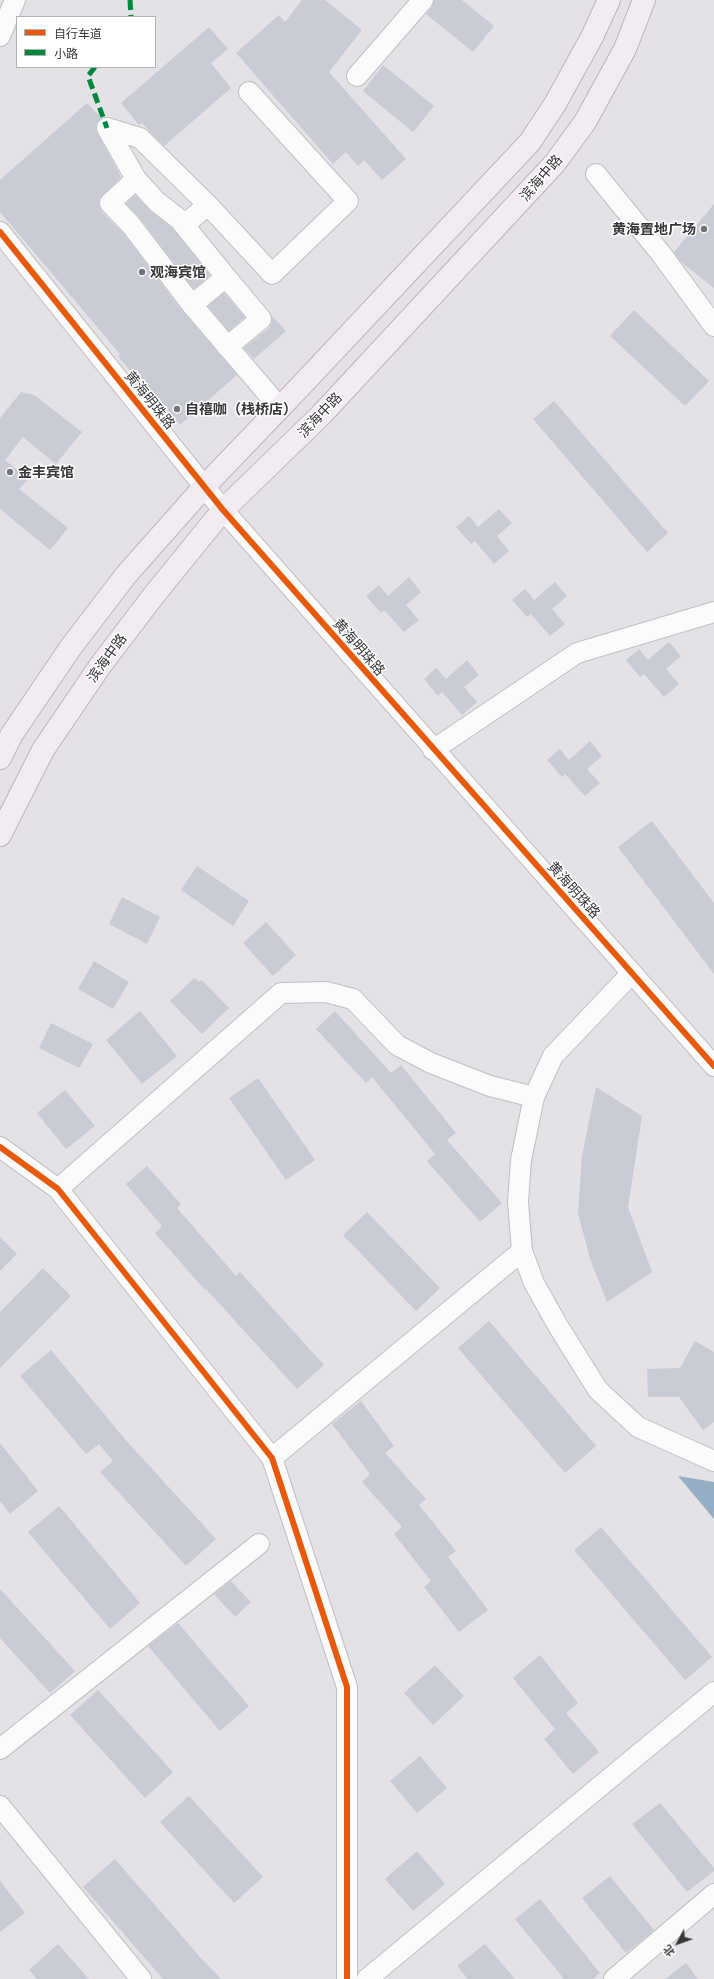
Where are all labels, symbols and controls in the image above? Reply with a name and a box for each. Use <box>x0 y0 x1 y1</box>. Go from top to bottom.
legend <box>16 16 156 68</box>
text: 自行车道 <box>54 26 102 40</box>
text: 小路 <box>54 46 78 60</box>
street label: 滨海中路 <box>516 151 566 205</box>
place label: 黄海置地广场 <box>612 221 696 237</box>
marker: 黄海置地广场 <box>699 224 709 234</box>
place label: 观海宾馆 <box>150 264 206 280</box>
marker: 观海宾馆 <box>137 267 147 277</box>
street label: 黄海明珠路 <box>121 368 179 432</box>
street label: 滨海中路 <box>295 389 345 441</box>
place label: 自禧咖（栈桥店） <box>185 401 297 417</box>
marker: 自禧咖（栈桥店） <box>172 404 182 414</box>
place label: 金丰宾馆 <box>18 464 74 480</box>
marker: 金丰宾馆 <box>5 467 15 477</box>
street label: 黄海明珠路 <box>330 615 388 679</box>
street label: 滨海中路 <box>84 630 130 686</box>
street label: 黄海明珠路 <box>544 858 604 922</box>
north arrow <box>658 1923 698 1963</box>
text: 北 <box>660 1943 677 1960</box>

